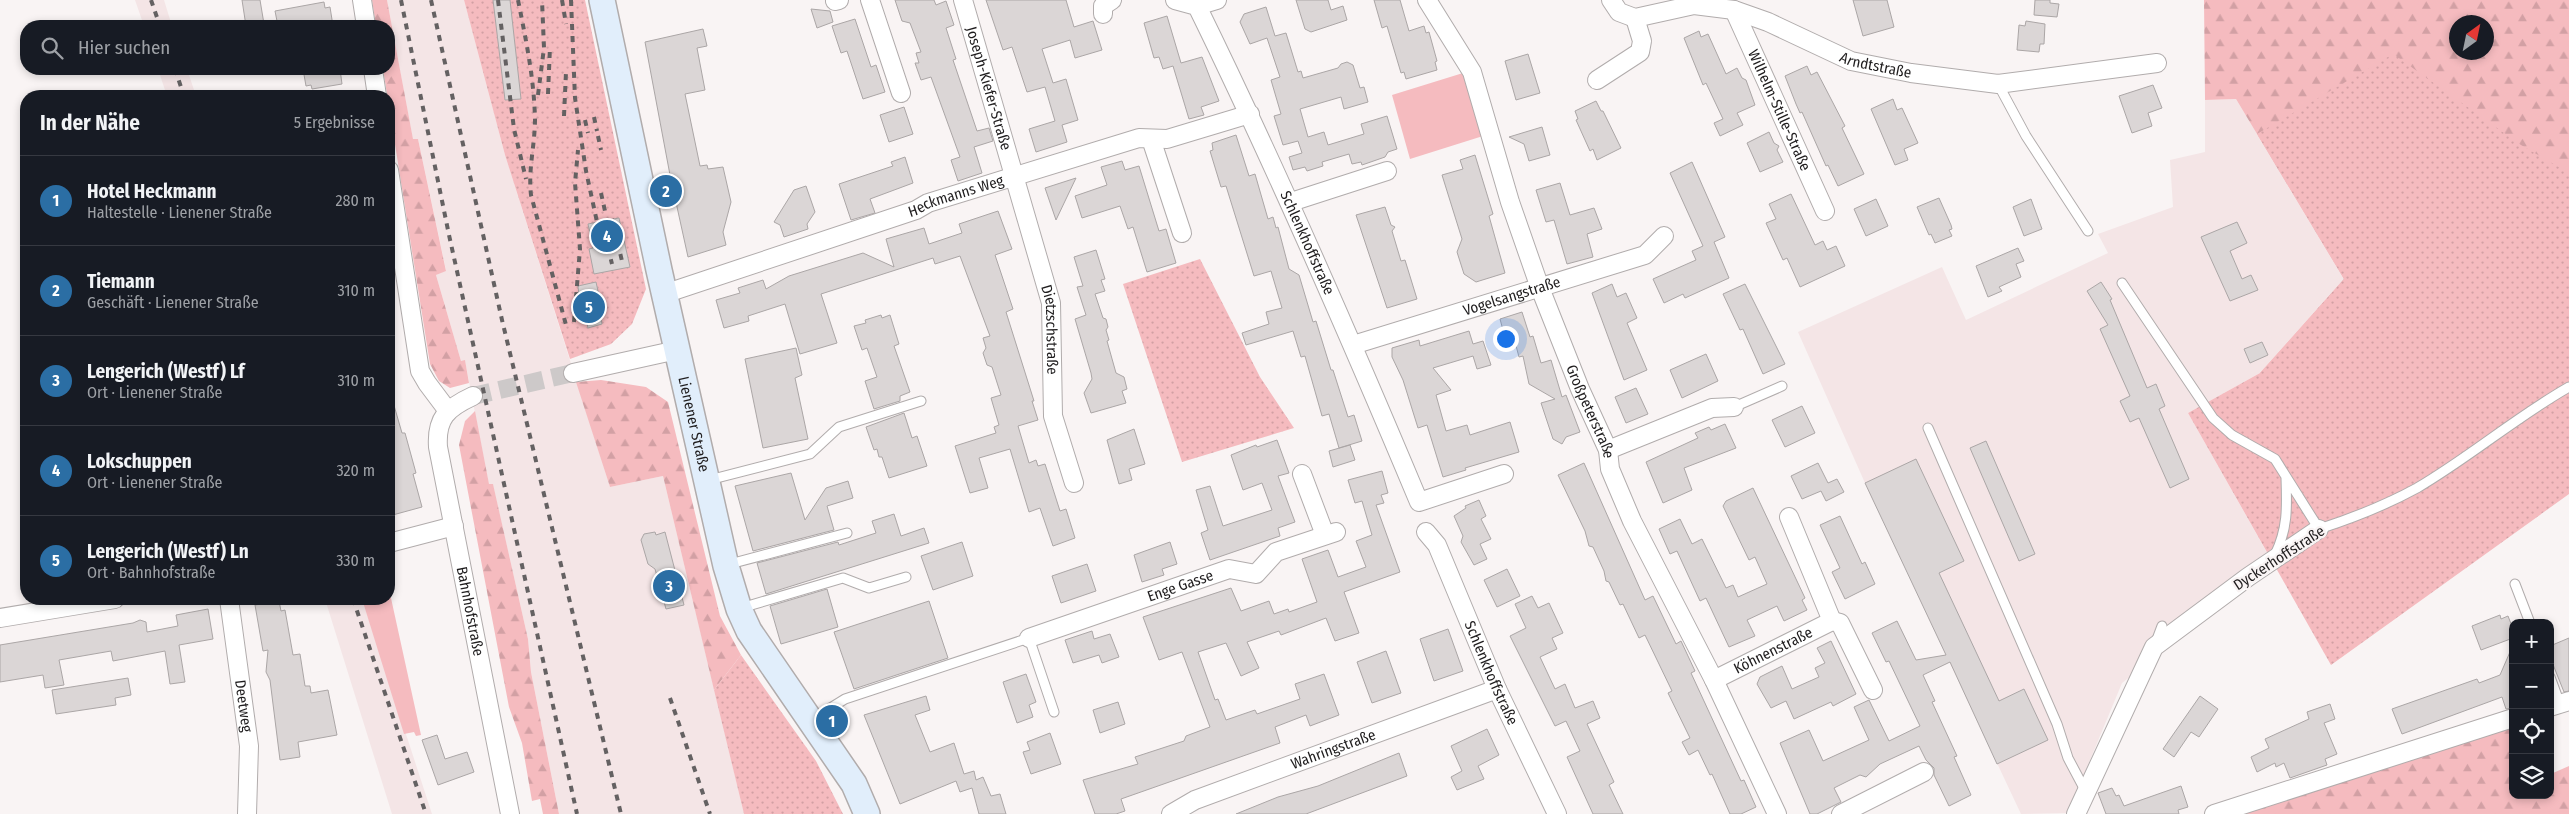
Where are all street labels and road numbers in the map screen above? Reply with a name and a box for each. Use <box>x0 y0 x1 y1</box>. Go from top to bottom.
street label: Joseph-Kiefer-Straße <box>962 24 1015 152</box>
street label: Wilhelm-Stille-Straße <box>1744 47 1815 174</box>
street label: Arndtstraße <box>1837 48 1913 82</box>
street label: Heckmanns Weg <box>906 171 1006 221</box>
street label: Schlenkhoffstraße <box>1276 188 1338 297</box>
street label: Vogelsangstraße <box>1461 273 1562 320</box>
street label: Dietzschstraße <box>1037 283 1061 375</box>
street label: Großpeterstraße <box>1562 362 1618 459</box>
street label: Lienener Straße <box>674 375 713 474</box>
street label: Dyckerhoffstraße <box>2230 522 2328 594</box>
street label: Bahnhofstraße <box>453 565 488 658</box>
street label: Enge Gasse <box>1145 566 1216 605</box>
street label: Schlenkhoffstraße <box>1461 618 1522 728</box>
street label: Köhnenstraße <box>1731 623 1815 678</box>
street label: Deetweg <box>231 679 256 733</box>
street label: Wahringstraße <box>1288 725 1378 773</box>

